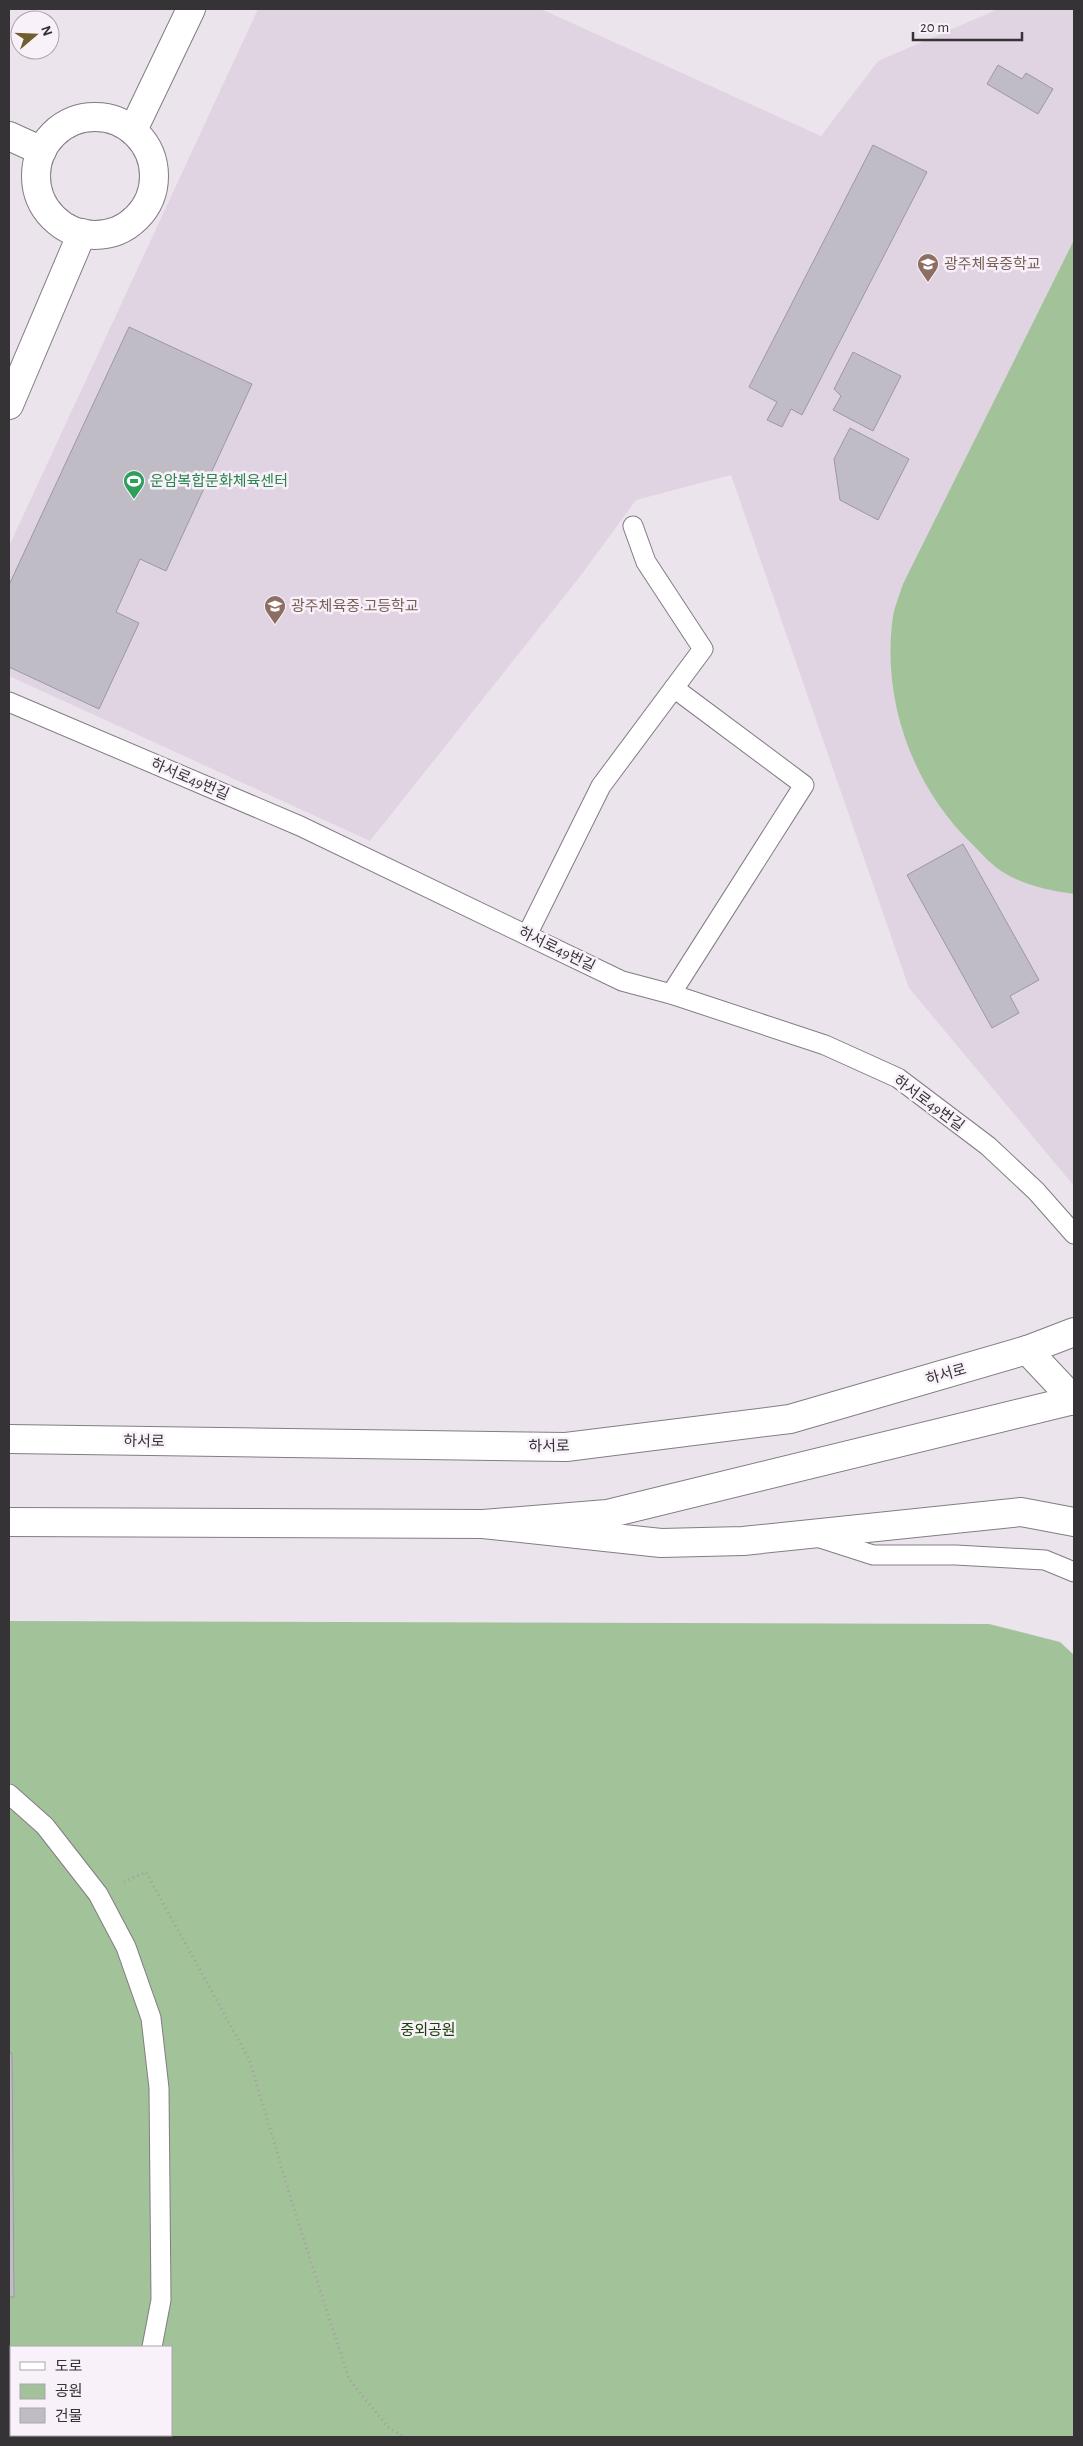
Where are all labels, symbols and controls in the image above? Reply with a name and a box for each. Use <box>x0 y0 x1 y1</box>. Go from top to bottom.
north arrow <box>10 10 60 60</box>
scale bar <box>913 10 1022 42</box>
text: 20 m <box>920 20 949 35</box>
text: N <box>38 24 55 38</box>
school or university icon: 광주체육중학교 <box>916 252 940 283</box>
place label: 광주체육중학교 <box>944 255 1041 272</box>
sports icon: 운암복합문화체육센터 <box>122 469 146 500</box>
place label: 운암복합문화체육센터 <box>150 473 288 489</box>
school or university icon: 광주체육중·고등학교 <box>263 594 287 625</box>
place label: 광주체육중·고등학교 <box>291 597 419 614</box>
street label: 하서로49번길 <box>149 755 231 803</box>
street label: 하서로49번길 <box>516 924 598 974</box>
street label: 하서로49번길 <box>891 1072 967 1134</box>
street label: 하서로 <box>924 1361 968 1387</box>
street label: 하서로 <box>123 1433 165 1449</box>
street label: 하서로 <box>528 1438 570 1454</box>
park label: 중외공원 <box>400 2022 456 2038</box>
legend <box>10 2346 172 2436</box>
text: 도로 <box>55 2359 83 2374</box>
text: 공원 <box>55 2383 83 2399</box>
text: 건물 <box>55 2408 83 2424</box>

